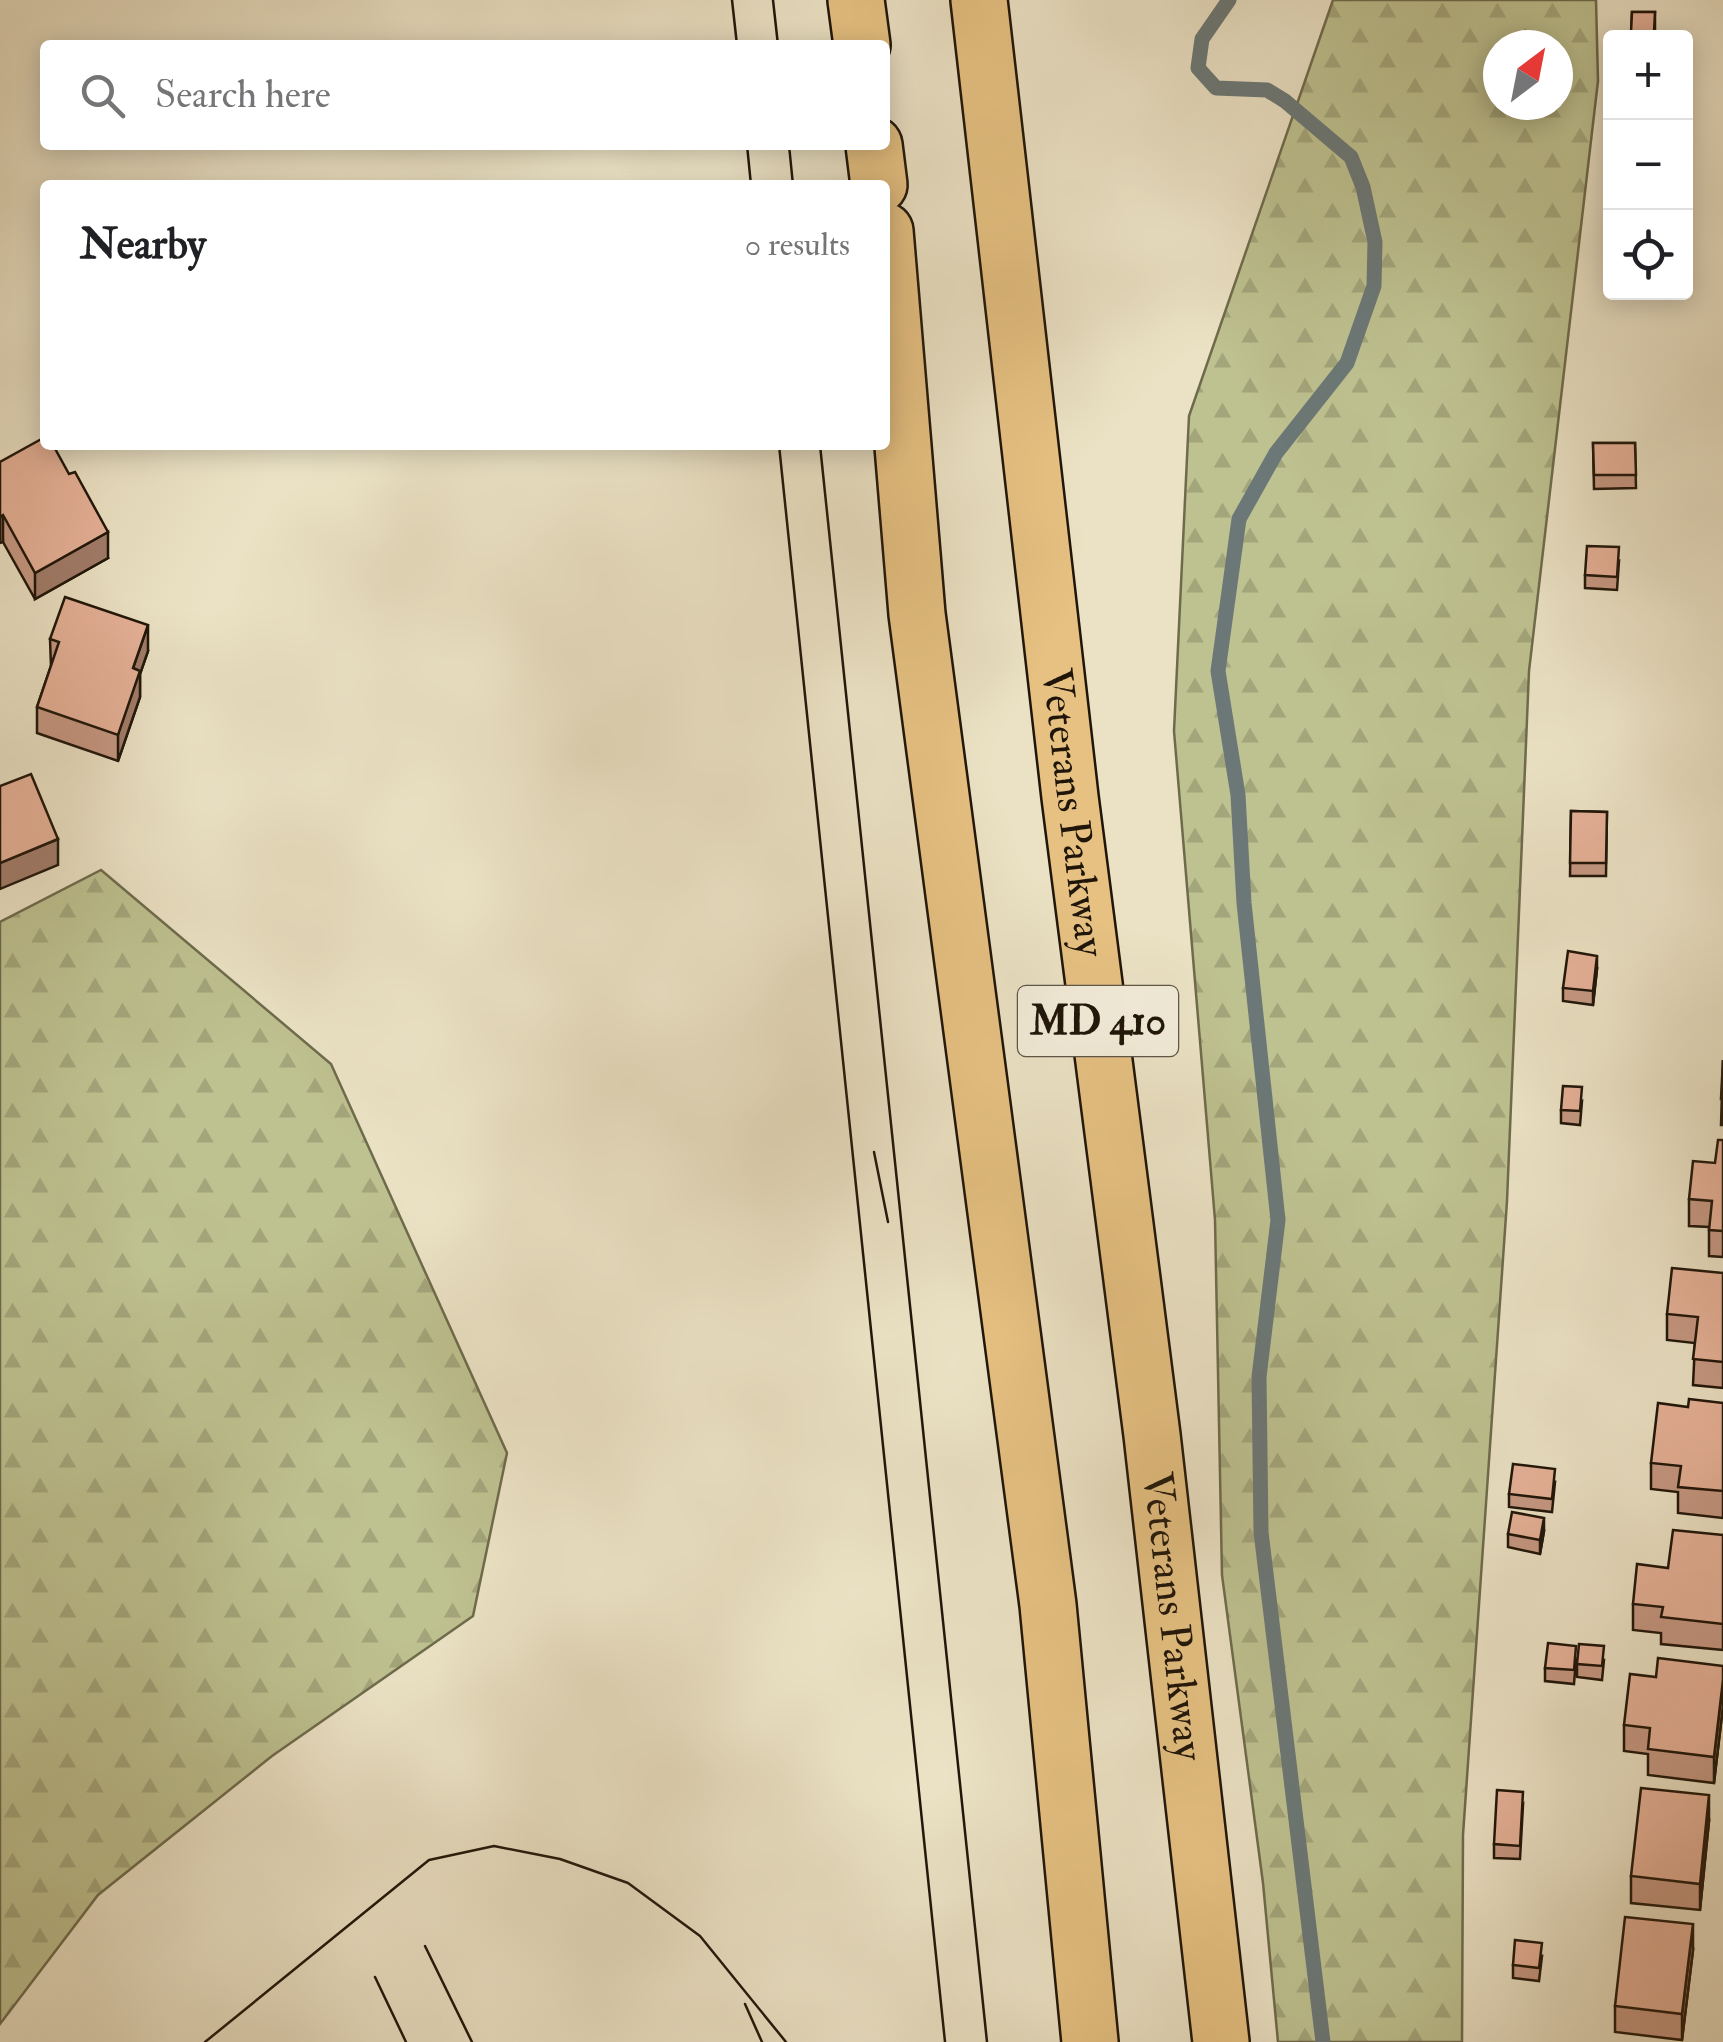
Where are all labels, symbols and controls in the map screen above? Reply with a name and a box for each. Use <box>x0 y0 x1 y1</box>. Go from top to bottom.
north arrow <box>1483 30 1573 120</box>
map controls <box>1603 30 1693 300</box>
button: + <box>1603 30 1693 120</box>
search box <box>40 40 890 150</box>
icon: search <box>75 68 130 123</box>
text: Search here <box>155 71 331 119</box>
button: − <box>1603 120 1693 210</box>
button: locate <box>1603 210 1693 300</box>
text: Nearby <box>80 219 206 271</box>
text: 0 results <box>745 225 850 265</box>
street label: Veterans Parkway <box>1030 666 1116 960</box>
road number: MD 410 <box>1018 986 1178 1056</box>
street label: Veterans Parkway <box>1130 1469 1215 1764</box>

